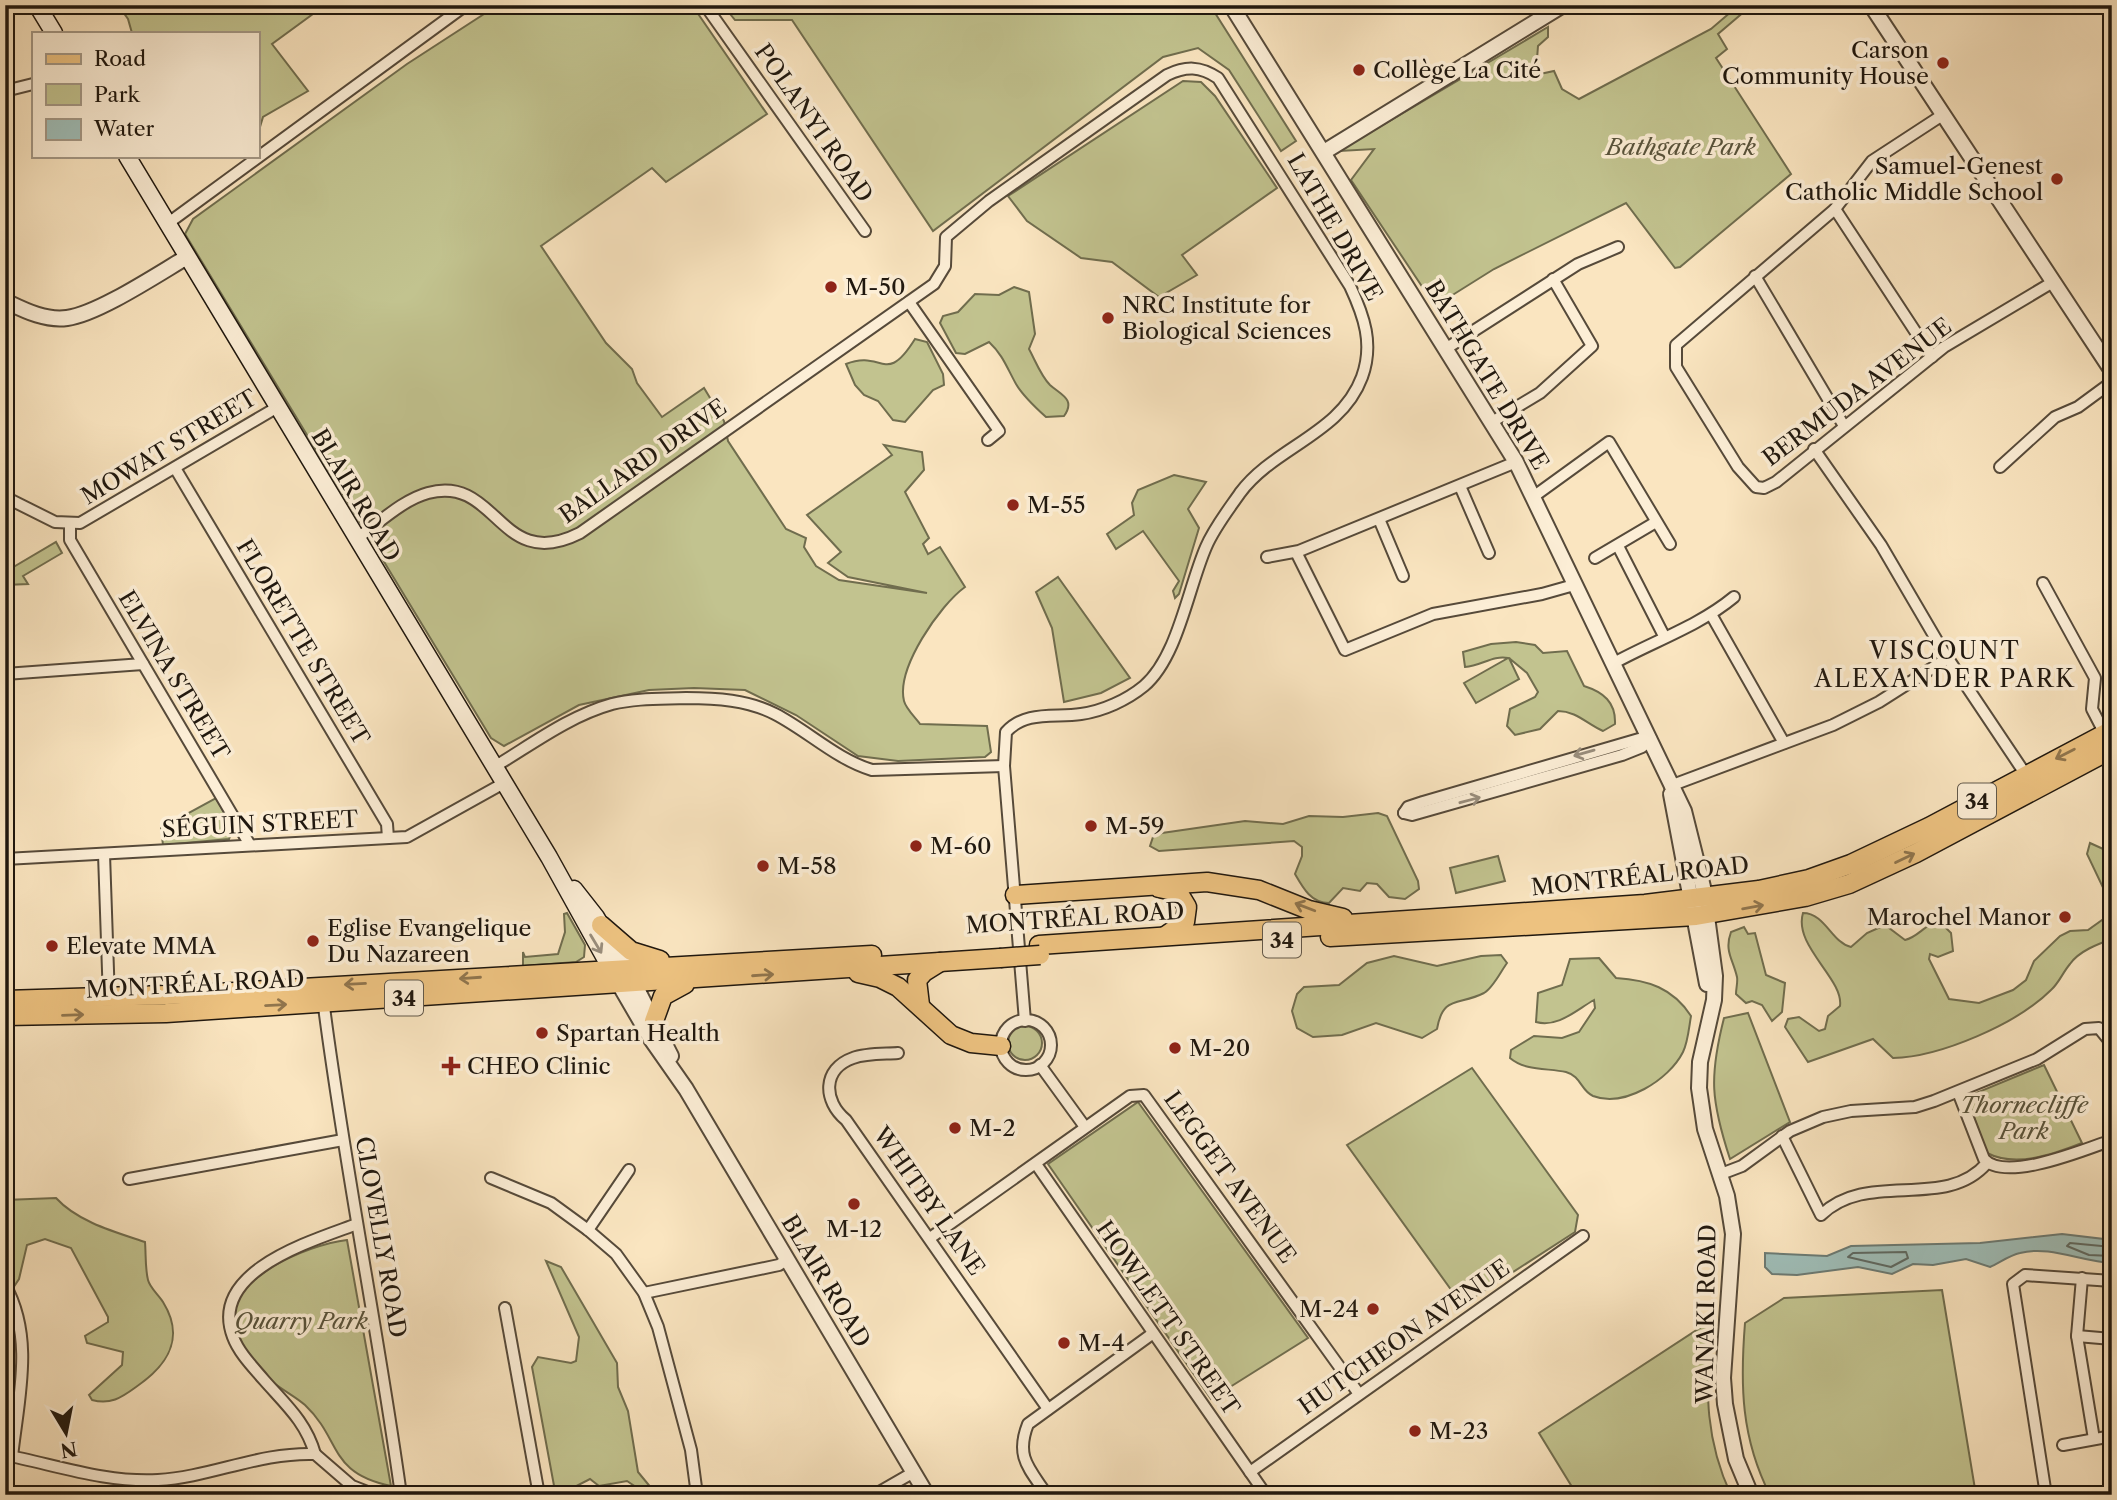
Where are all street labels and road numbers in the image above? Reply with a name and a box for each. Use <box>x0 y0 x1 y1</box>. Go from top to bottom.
street label: POLANYI ROAD <box>749 38 879 208</box>
street label: LATHE DRIVE <box>1281 148 1389 306</box>
street label: BATHGATE DRIVE <box>1419 275 1555 475</box>
street label: BERMUDA AVENUE <box>1757 312 1957 472</box>
street label: MOWAT STREET <box>76 383 262 510</box>
street label: BALLARD DRIVE <box>554 393 732 529</box>
street label: BLAIR ROAD <box>306 424 406 566</box>
street label: FLORETTE STREET <box>231 534 376 750</box>
street label: ELVINA STREET <box>112 585 236 765</box>
road number: 34 <box>1958 784 1996 818</box>
street label: SÉGUIN STREET <box>161 805 360 843</box>
street label: MONTRÉAL ROAD <box>1530 851 1750 901</box>
street label: MONTRÉAL ROAD <box>965 896 1185 940</box>
road number: 34 <box>1263 922 1301 958</box>
street label: MONTRÉAL ROAD <box>85 964 305 1004</box>
road number: 34 <box>385 981 423 1016</box>
street label: LEGGET AVENUE <box>1158 1085 1302 1269</box>
street label: WHITBY LANE <box>867 1121 991 1281</box>
street label: CLOVELLY ROAD <box>350 1134 412 1340</box>
street label: BLAIR ROAD <box>776 1210 876 1352</box>
street label: HOWLETT STREET <box>1090 1215 1246 1421</box>
street label: WANAKI ROAD <box>1690 1224 1722 1405</box>
street label: HUTCHEON AVENUE <box>1293 1253 1515 1421</box>

